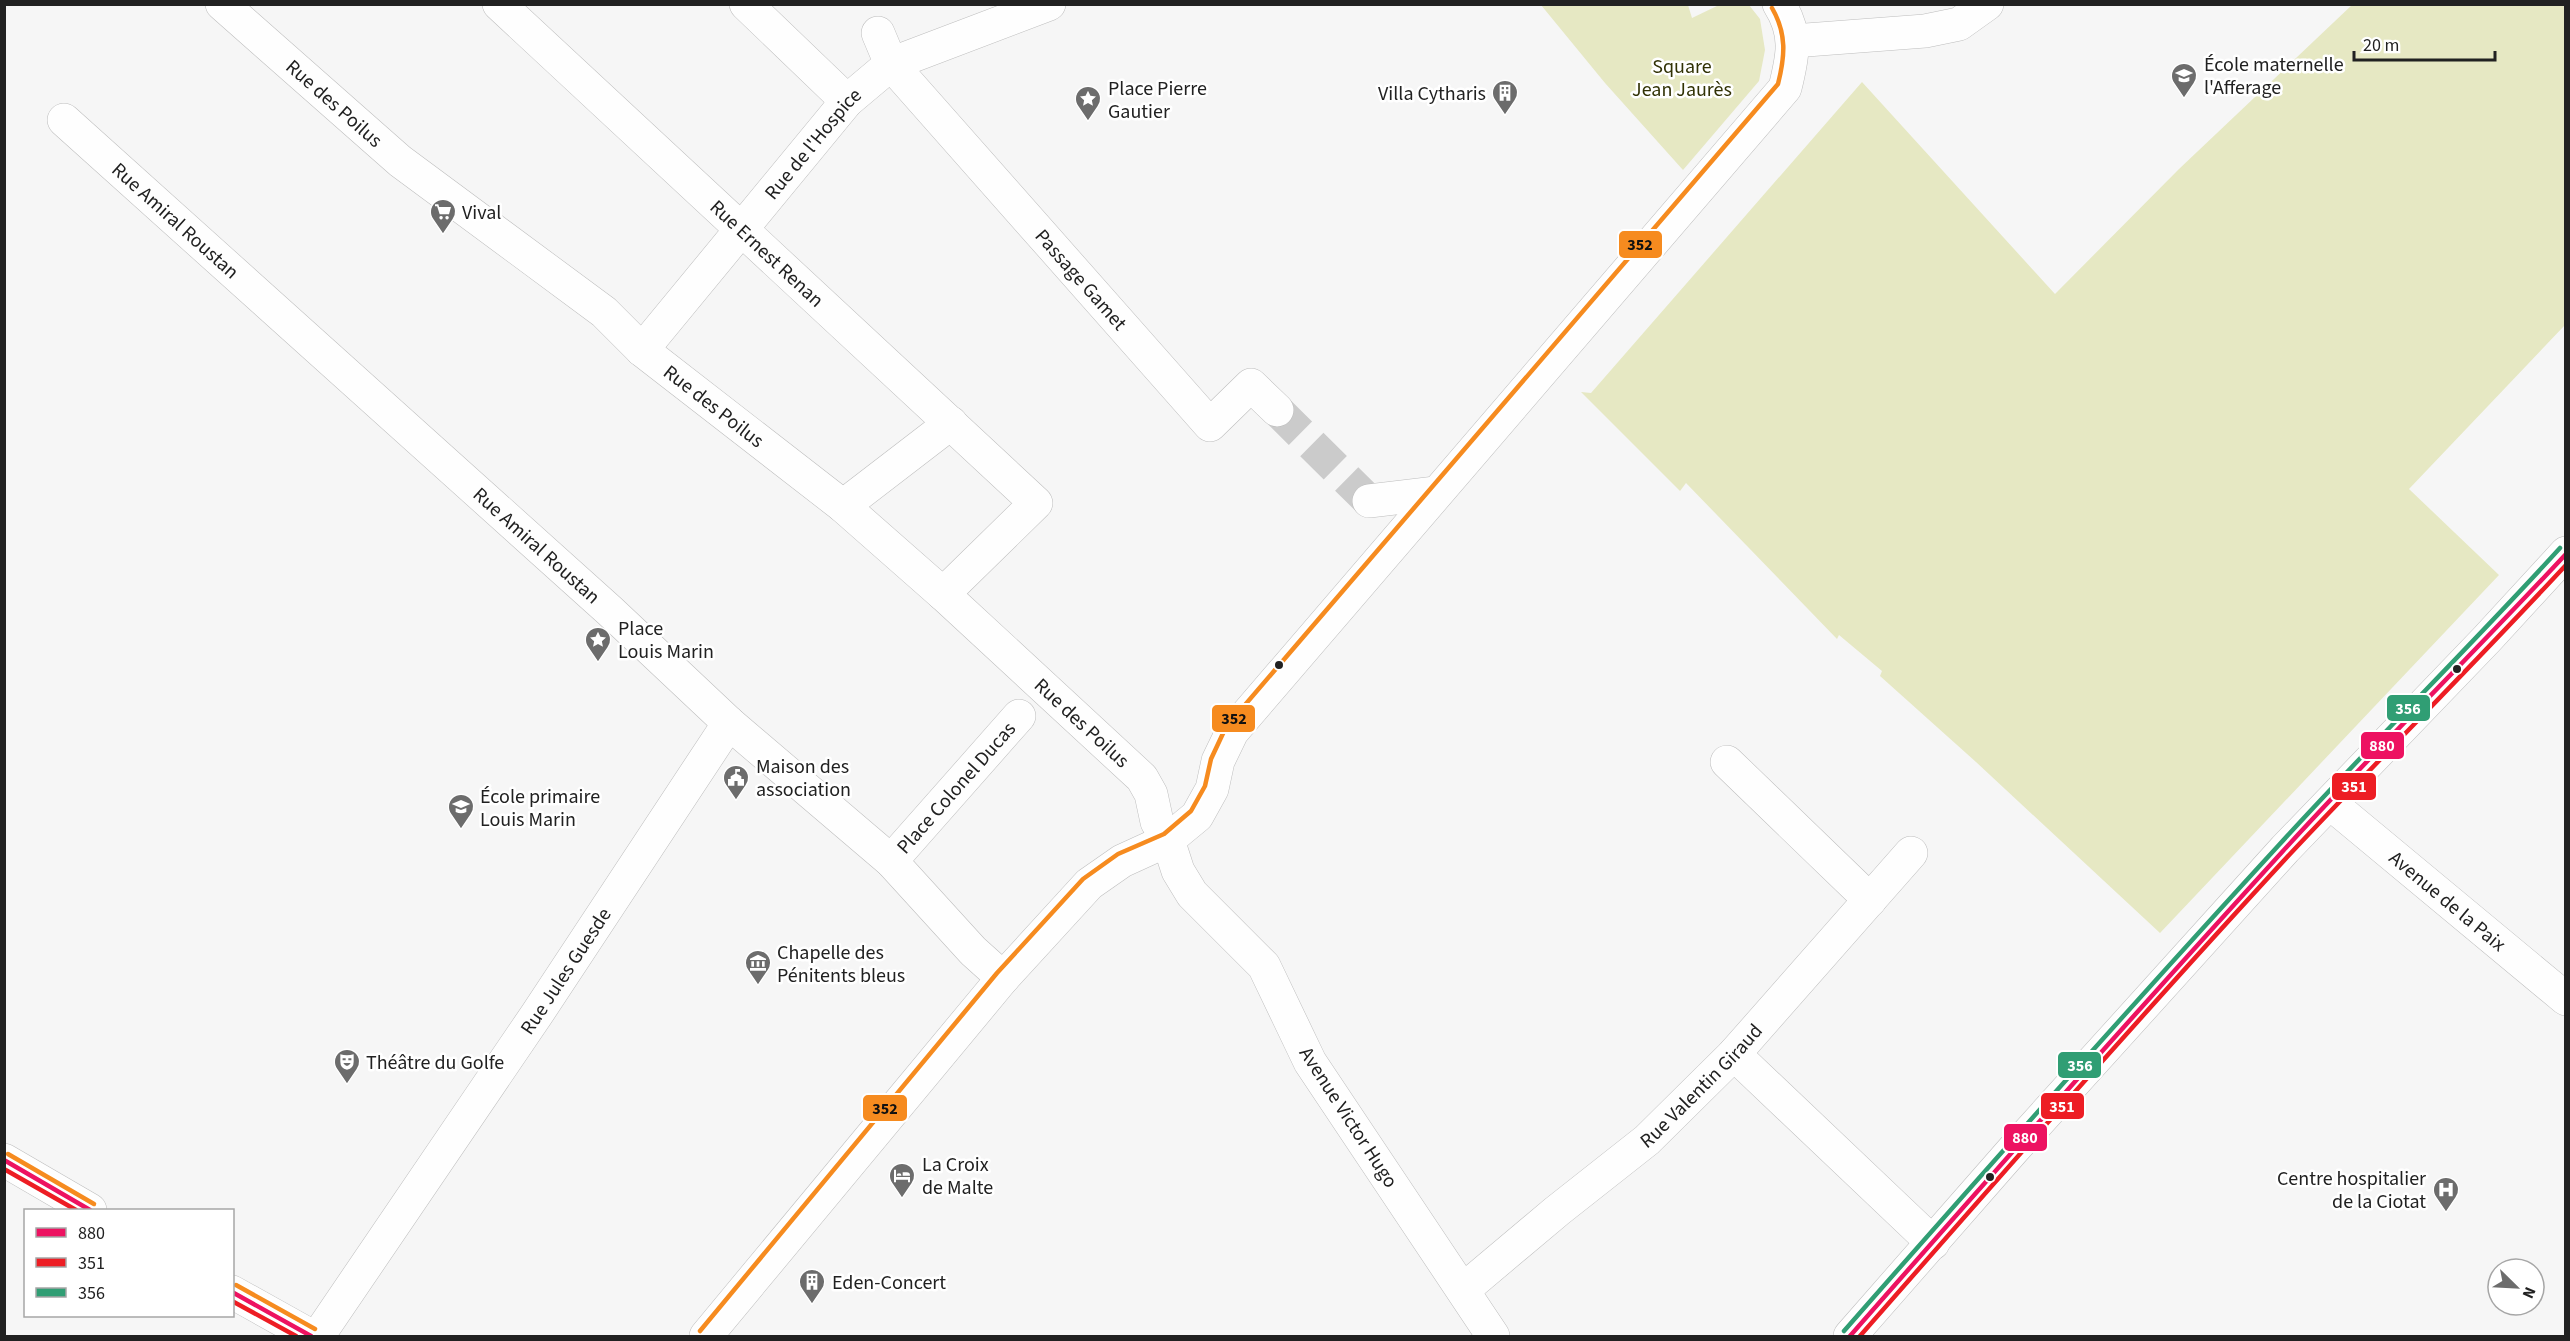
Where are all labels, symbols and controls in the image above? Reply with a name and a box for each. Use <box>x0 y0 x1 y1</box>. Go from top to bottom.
scale bar <box>2354 24 2495 62</box>
text: 20 m <box>2363 33 2399 58</box>
place label: École maternelle l'Afferage <box>2204 51 2344 102</box>
park label: Square Jean Jaurès <box>1632 53 1732 104</box>
street label: Rue des Poilus <box>279 54 388 154</box>
school or university icon: École maternelle l'Afferage <box>2169 61 2199 99</box>
place label: Place Pierre Gautier <box>1108 75 1207 126</box>
building icon: Villa Cytharis <box>1490 78 1520 116</box>
place label: Villa Cytharis <box>1378 80 1486 108</box>
street label: Rue de l'Hospice <box>758 82 868 206</box>
place icon: Place Pierre Gautier <box>1073 84 1103 122</box>
street label: Rue Amiral Roustan <box>105 156 245 286</box>
street label: Rue Ernest Renan <box>703 194 830 314</box>
supermarket icon: Vival <box>428 197 458 235</box>
place label: Vival <box>462 199 501 227</box>
street label: Passage Gamet <box>1028 223 1133 337</box>
line badge: 352 <box>1618 230 1663 259</box>
text: 352 <box>1627 234 1653 256</box>
street label: Rue des Poilus <box>657 359 770 455</box>
street label: Rue Amiral Roustan <box>466 481 606 611</box>
place label: Place Louis Marin <box>618 615 714 666</box>
place icon: Place Louis Marin <box>583 625 613 663</box>
unlabelled marker <box>1273 659 1285 671</box>
unlabelled marker <box>2451 663 2463 675</box>
street label: Rue des Poilus <box>1028 672 1135 775</box>
line badge: 356 <box>2386 694 2431 722</box>
text: 356 <box>2395 698 2421 720</box>
line badge: 352 <box>1211 704 1256 733</box>
text: 352 <box>1221 708 1247 730</box>
street label: Place Colonel Ducas <box>891 716 1023 860</box>
line badge: 880 <box>2360 731 2405 760</box>
text: 880 <box>2369 735 2395 757</box>
place label: Maison des association <box>756 753 851 804</box>
public building icon: Maison des association <box>721 763 751 801</box>
line badge: 351 <box>2331 772 2377 801</box>
text: 351 <box>2341 776 2367 798</box>
place label: École primaire Louis Marin <box>480 783 600 834</box>
school or university icon: École primaire Louis Marin <box>446 792 476 830</box>
street label: Avenue de la Paix <box>2383 845 2512 958</box>
street label: Rue Jules Guesde <box>514 902 618 1040</box>
place label: Chapelle des Pénitents bleus <box>777 939 905 990</box>
museum icon: Chapelle des Pénitents bleus <box>743 948 773 986</box>
street label: Rue Valentin Giraud <box>1634 1018 1769 1155</box>
street label: Avenue Victor Hugo <box>1292 1042 1404 1193</box>
theatre icon: Théâtre du Golfe <box>332 1047 362 1085</box>
place label: Théâtre du Golfe <box>366 1049 504 1077</box>
line badge: 356 <box>2057 1051 2102 1079</box>
text: 356 <box>2067 1055 2093 1077</box>
line badge: 351 <box>2040 1092 2085 1120</box>
line badge: 352 <box>862 1094 908 1122</box>
text: 351 <box>2049 1096 2075 1118</box>
text: 352 <box>872 1098 898 1120</box>
line badge: 880 <box>2003 1123 2048 1152</box>
text: 880 <box>2012 1127 2038 1149</box>
place label: La Croix de Malte <box>922 1151 993 1202</box>
hotel icon: La Croix de Malte <box>887 1161 917 1199</box>
place label: Centre hospitalier de la Ciotat <box>2277 1165 2426 1216</box>
unlabelled marker <box>1984 1171 1996 1183</box>
hospital icon: Centre hospitalier de la Ciotat <box>2431 1175 2461 1213</box>
legend <box>24 1209 234 1317</box>
text: 880 <box>78 1221 105 1246</box>
text: 351 <box>78 1251 105 1276</box>
north arrow <box>2486 1257 2546 1317</box>
building icon: Eden-Concert <box>797 1267 827 1305</box>
place label: Eden-Concert <box>832 1269 946 1297</box>
text: 356 <box>78 1281 105 1306</box>
text: N <box>2517 1283 2541 1302</box>

